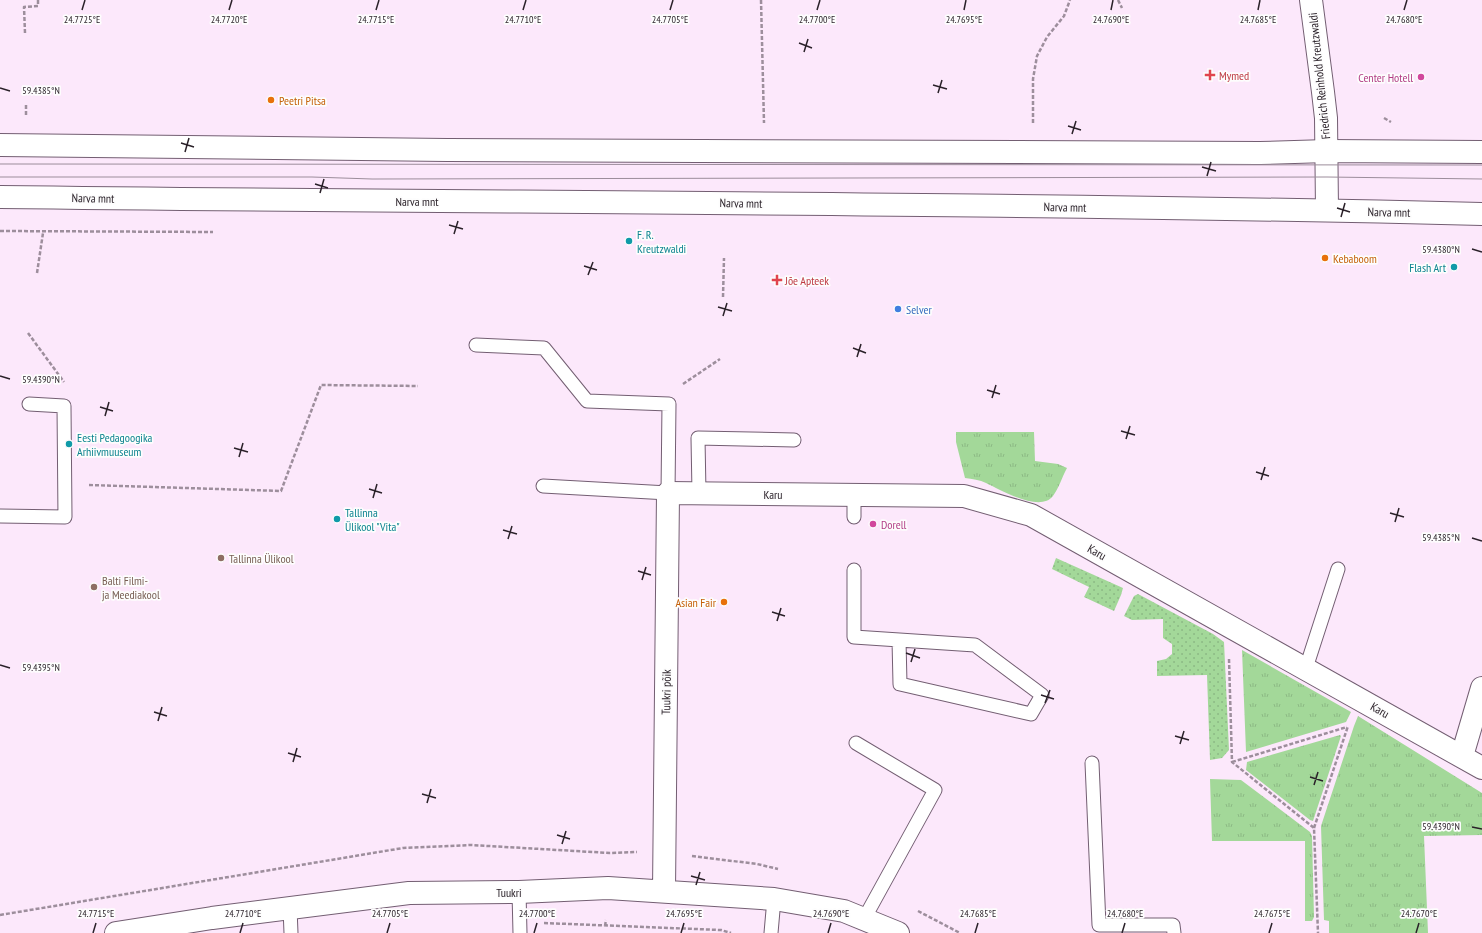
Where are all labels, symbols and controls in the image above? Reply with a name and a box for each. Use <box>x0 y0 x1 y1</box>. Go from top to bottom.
street label: Friedrich Reinhold Kreutzwaldi <box>1305 12 1333 140</box>
text: 24.7725°E <box>64 13 100 26</box>
text: 24.7720°E <box>211 13 247 26</box>
text: 24.7715°E <box>358 13 394 26</box>
text: 24.7710°E <box>505 13 541 26</box>
text: 24.7705°E <box>652 13 688 26</box>
text: 24.7700°E <box>799 13 835 26</box>
text: 24.7695°E <box>946 13 982 26</box>
text: 24.7690°E <box>1093 13 1129 26</box>
text: 24.7685°E <box>1240 13 1276 26</box>
text: 24.7680°E <box>1386 13 1422 26</box>
place label: Mymed <box>1219 68 1249 83</box>
marker: Mymed <box>1204 69 1216 81</box>
place label: Center Hotell <box>1358 70 1413 85</box>
marker: Center Hotell <box>1416 72 1426 82</box>
text: 59.4385°N <box>22 84 60 97</box>
place label: Peetri Pitsa <box>279 93 326 108</box>
marker: Peetri Pitsa <box>266 95 276 105</box>
street label: Narva mnt <box>71 190 115 206</box>
street label: Narva mnt <box>396 194 439 209</box>
street label: Narva mnt <box>719 195 763 211</box>
street label: Narva mnt <box>1043 199 1087 215</box>
street label: Narva mnt <box>1367 204 1411 220</box>
place label: F. R. Kreutzwaldi <box>637 227 686 256</box>
marker: F. R. Kreutzwaldi <box>624 236 634 246</box>
text: 59.4380°N <box>1422 243 1460 256</box>
place label: Kebaboom <box>1333 251 1377 266</box>
marker: Kebaboom <box>1320 253 1330 263</box>
place label: Flash Art <box>1409 260 1447 275</box>
marker: Flash Art <box>1449 262 1459 272</box>
place label: Jõe Apteek <box>784 273 829 288</box>
marker: Jõe Apteek <box>772 275 782 285</box>
place label: Selver <box>906 302 933 317</box>
marker: Selver <box>893 304 903 314</box>
text: 59.4390°N <box>22 373 60 386</box>
place label: Eesti Pedagoogika Arhiivmuuseum <box>77 430 153 459</box>
marker: Eesti Pedagoogika Arhiivmuuseum <box>64 439 74 449</box>
street label: Karu <box>764 487 782 502</box>
place label: Tallinna Ülikool "Vita" <box>345 505 400 534</box>
marker: Tallinna Ülikool "Vita" <box>332 514 342 524</box>
place label: Dorell <box>881 517 907 532</box>
marker: Dorell <box>868 519 878 529</box>
text: 59.4385°N <box>1422 531 1460 544</box>
street label: Karu <box>1085 541 1109 563</box>
place label: Tallinna Ülikool <box>229 551 294 566</box>
marker: Tallinna Ülikool <box>216 553 226 563</box>
place label: Balti Filmi- ja Meediakool <box>102 573 160 602</box>
marker: Balti Filmi- ja Meediakool <box>89 582 99 592</box>
place label: Asian Fair <box>675 595 717 610</box>
marker: Asian Fair <box>719 597 729 607</box>
text: 59.4395°N <box>22 661 60 674</box>
street label: Tuukri põik <box>658 669 674 715</box>
street label: Karu <box>1368 699 1392 721</box>
text: 59.4390°N <box>1422 820 1460 833</box>
street label: Tuukri <box>496 885 522 900</box>
text: 24.7715°E <box>78 907 114 920</box>
text: 24.7710°E <box>225 907 261 920</box>
text: 24.7705°E <box>372 907 408 920</box>
text: 24.7700°E <box>519 907 555 920</box>
text: 24.7695°E <box>666 907 702 920</box>
text: 24.7690°E <box>813 907 849 920</box>
text: 24.7685°E <box>960 907 996 920</box>
text: 24.7680°E <box>1107 907 1143 920</box>
text: 24.7675°E <box>1254 907 1290 920</box>
text: 24.7670°E <box>1401 907 1437 920</box>

